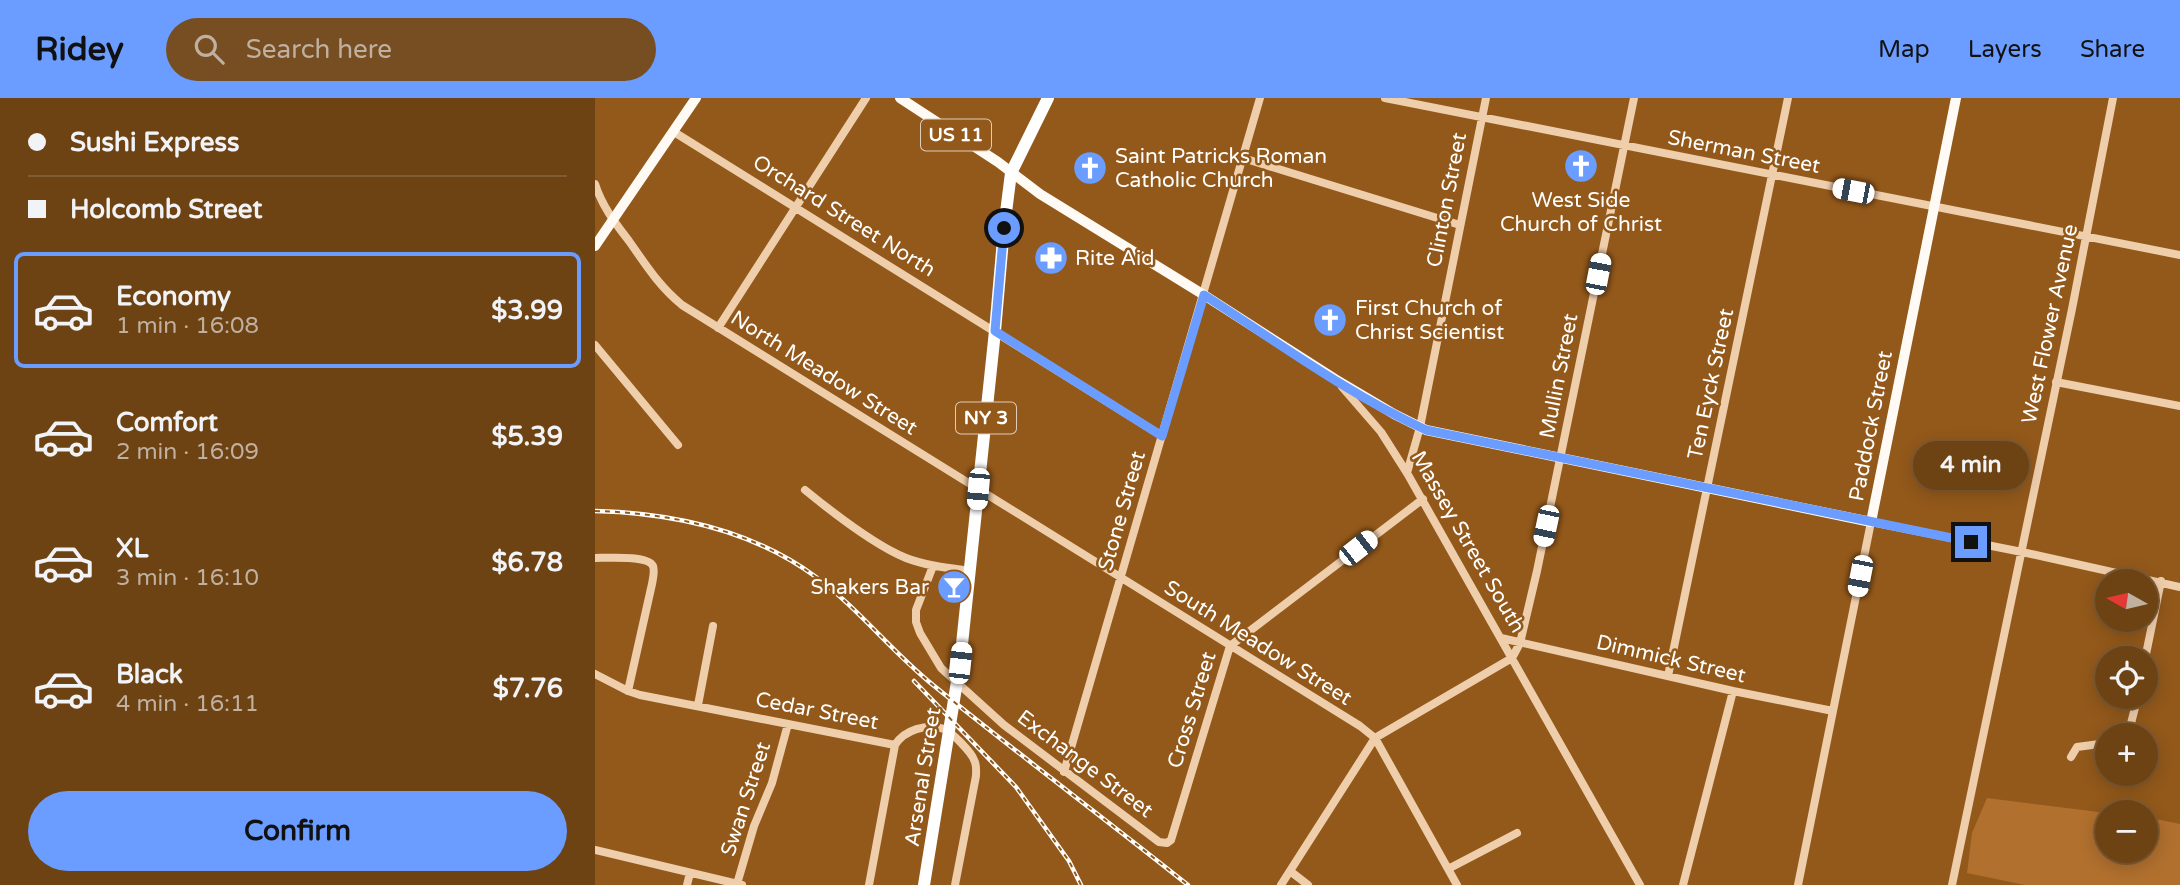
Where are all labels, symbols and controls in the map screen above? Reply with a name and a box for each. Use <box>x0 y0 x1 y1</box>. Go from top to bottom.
search box <box>166 18 656 81</box>
text: Ridey <box>35 30 124 69</box>
icon: search <box>190 30 228 68</box>
text: Search here <box>246 34 392 65</box>
text: Map <box>1878 35 1930 64</box>
text: Layers <box>1968 35 2042 64</box>
text: Share <box>2080 35 2145 64</box>
road number: US 11 <box>921 120 991 150</box>
street label: Sherman Street <box>1666 125 1822 179</box>
text: Sushi Express <box>70 127 239 158</box>
street label: Clinton Street <box>1422 131 1472 269</box>
place label: Saint Patricks Roman Catholic Church <box>1115 144 1327 193</box>
church icon: West Side Church of Christ <box>1562 147 1600 185</box>
church icon: Saint Patricks Roman Catholic Church <box>1071 149 1109 187</box>
street label: Orchard Street North <box>748 150 940 282</box>
car <box>1831 177 1876 205</box>
place label: West Side Church of Christ <box>1500 188 1662 237</box>
text: Holcomb Street <box>70 194 262 225</box>
route start <box>988 212 1020 244</box>
street label: West Flower Avenue <box>2017 222 2083 426</box>
pharmacy icon: Rite Aid <box>1032 239 1070 277</box>
place label: Rite Aid <box>1075 246 1154 271</box>
car <box>1584 251 1613 297</box>
icon: car <box>32 279 95 342</box>
text: Economy <box>116 281 231 312</box>
text: $3.99 <box>491 295 563 326</box>
place label: First Church of Christ Scientist <box>1355 296 1504 345</box>
church icon: First Church of Christ Scientist <box>1311 301 1349 339</box>
street label: North Meadow Street <box>726 305 922 441</box>
street label: Ten Eyck Street <box>1683 306 1739 462</box>
street label: Mullin Street <box>1535 311 1583 441</box>
text: 1 min · 16:08 <box>116 312 259 340</box>
street label: Paddock Street <box>1844 349 1898 503</box>
road number: NY 3 <box>956 402 1016 434</box>
icon: car <box>32 405 95 468</box>
text: Comfort <box>116 407 218 438</box>
text: $5.39 <box>491 421 563 452</box>
text: 2 min · 16:09 <box>116 438 259 466</box>
callout: 4 min <box>1913 440 2029 490</box>
street label: Massey Street South <box>1406 447 1530 637</box>
street label: Stone Street <box>1093 448 1151 574</box>
text: 4 min <box>1940 451 2002 479</box>
car <box>966 467 991 511</box>
car <box>1532 503 1561 549</box>
route end <box>1955 526 1987 558</box>
car <box>1335 527 1382 569</box>
icon: car <box>32 531 95 594</box>
text: XL <box>116 533 148 564</box>
text: $6.78 <box>491 547 563 578</box>
car <box>1846 553 1875 599</box>
text: 3 min · 16:10 <box>116 564 259 592</box>
bar icon: Shakers Bar <box>935 568 973 606</box>
north arrow <box>2095 569 2158 632</box>
map controls <box>2095 569 2158 863</box>
place label: Shakers Bar <box>811 575 929 600</box>
street label: South Meadow Street <box>1160 575 1356 711</box>
street label: Dimmick Street <box>1594 630 1748 688</box>
car <box>948 641 973 685</box>
button: locate <box>2095 646 2158 709</box>
street label: Cross Street <box>1162 649 1222 771</box>
icon: car <box>32 657 95 720</box>
text: Black <box>116 659 183 690</box>
text: $7.76 <box>493 673 563 704</box>
street label: Cedar Street <box>753 687 881 735</box>
text: 4 min · 16:11 <box>116 690 259 718</box>
street label: Arsenal Street <box>900 705 946 849</box>
street label: Exchange Street <box>1012 705 1158 823</box>
button: + <box>2095 723 2158 786</box>
street label: Swan Street <box>716 739 776 859</box>
button: Confirm <box>28 791 567 871</box>
button: − <box>2095 800 2158 863</box>

